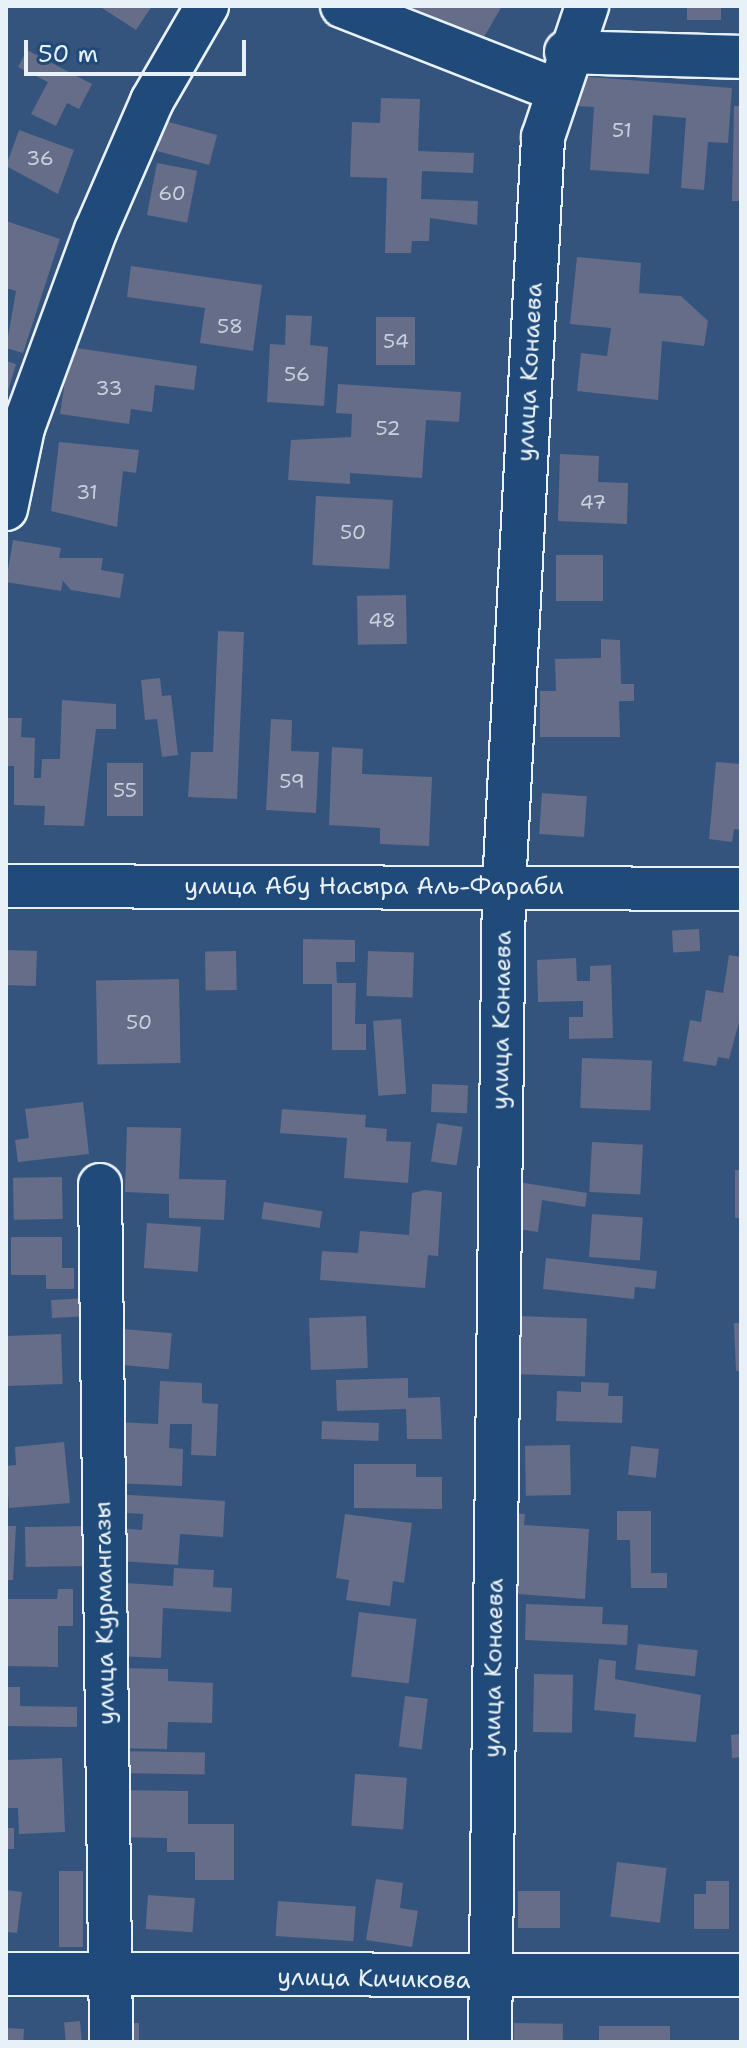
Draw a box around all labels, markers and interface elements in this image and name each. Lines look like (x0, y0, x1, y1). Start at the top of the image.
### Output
scale bar (28, 24, 250, 74)
text: 50 m (38, 38, 98, 70)
house number: 51 (612, 118, 632, 142)
house number: 36 (26, 146, 54, 170)
house number: 60 (158, 181, 186, 205)
street label: улица Конаева (511, 282, 549, 462)
house number: 58 (217, 314, 243, 338)
house number: 54 (383, 329, 409, 353)
house number: 56 (284, 362, 310, 386)
house number: 33 (96, 376, 122, 400)
house number: 52 (375, 416, 401, 440)
house number: 31 (76, 480, 98, 504)
house number: 47 (580, 490, 606, 514)
house number: 50 (340, 520, 366, 544)
house number: 48 (368, 608, 396, 632)
house number: 59 (279, 769, 305, 793)
house number: 55 (113, 778, 137, 802)
street label: улица Абу Насыра Аль-Фараби (184, 873, 564, 901)
street label: улица Конаева (486, 930, 518, 1110)
house number: 50 (126, 1010, 152, 1034)
street label: улица Курмангазы (89, 1501, 121, 1725)
street label: улица Конаева (478, 1578, 510, 1758)
street label: улица Кичикова (277, 1963, 471, 1995)

